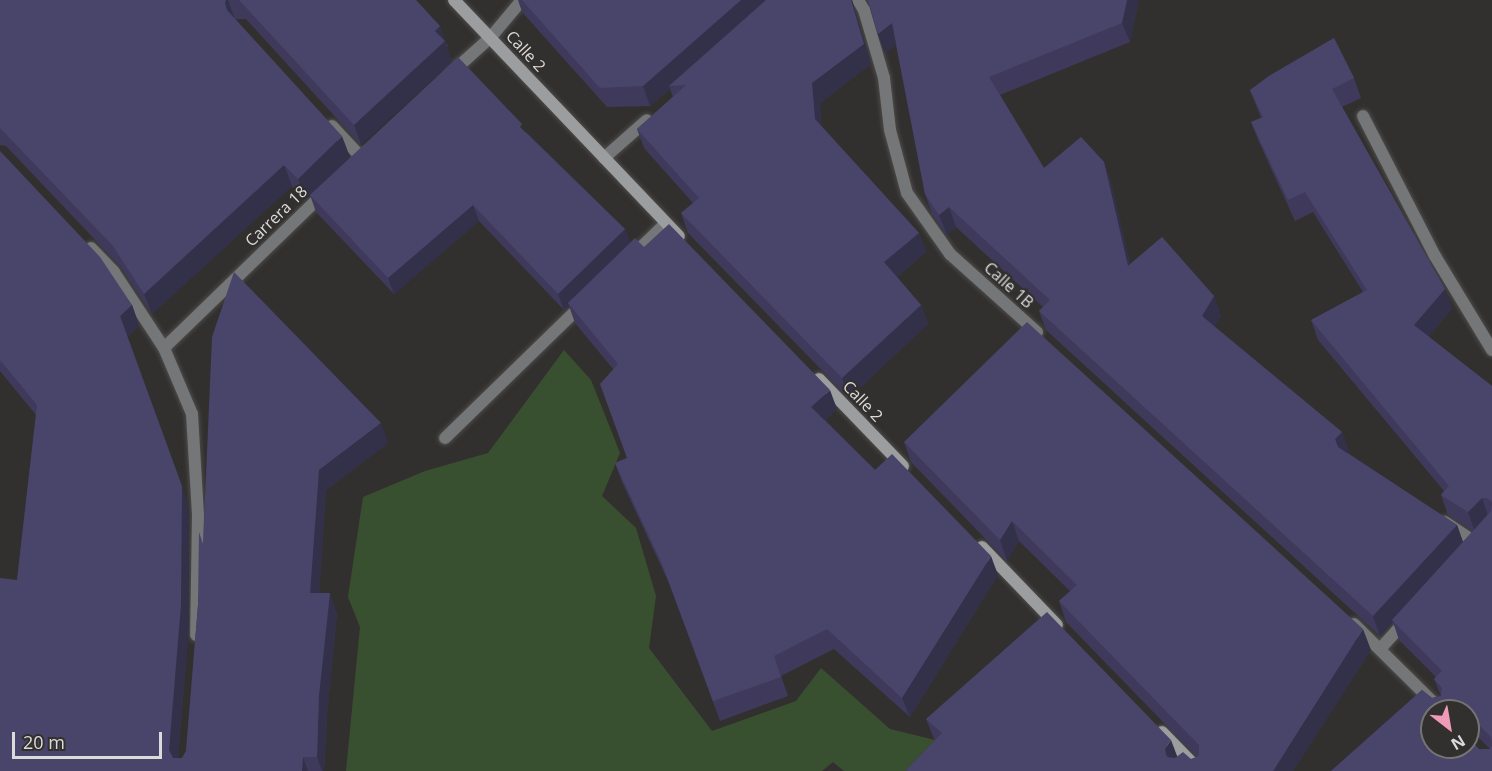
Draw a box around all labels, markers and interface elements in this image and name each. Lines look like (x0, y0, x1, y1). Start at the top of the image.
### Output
street label: Calle 2 (502, 26, 550, 76)
street label: Carrera 18 (241, 182, 311, 250)
street label: Calle 1B (980, 258, 1038, 312)
street label: Calle 2 (839, 377, 887, 425)
north arrow (1420, 699, 1480, 759)
scale bar (15, 720, 165, 758)
text: 20 m (23, 730, 65, 754)
text: N (1447, 730, 1469, 755)

